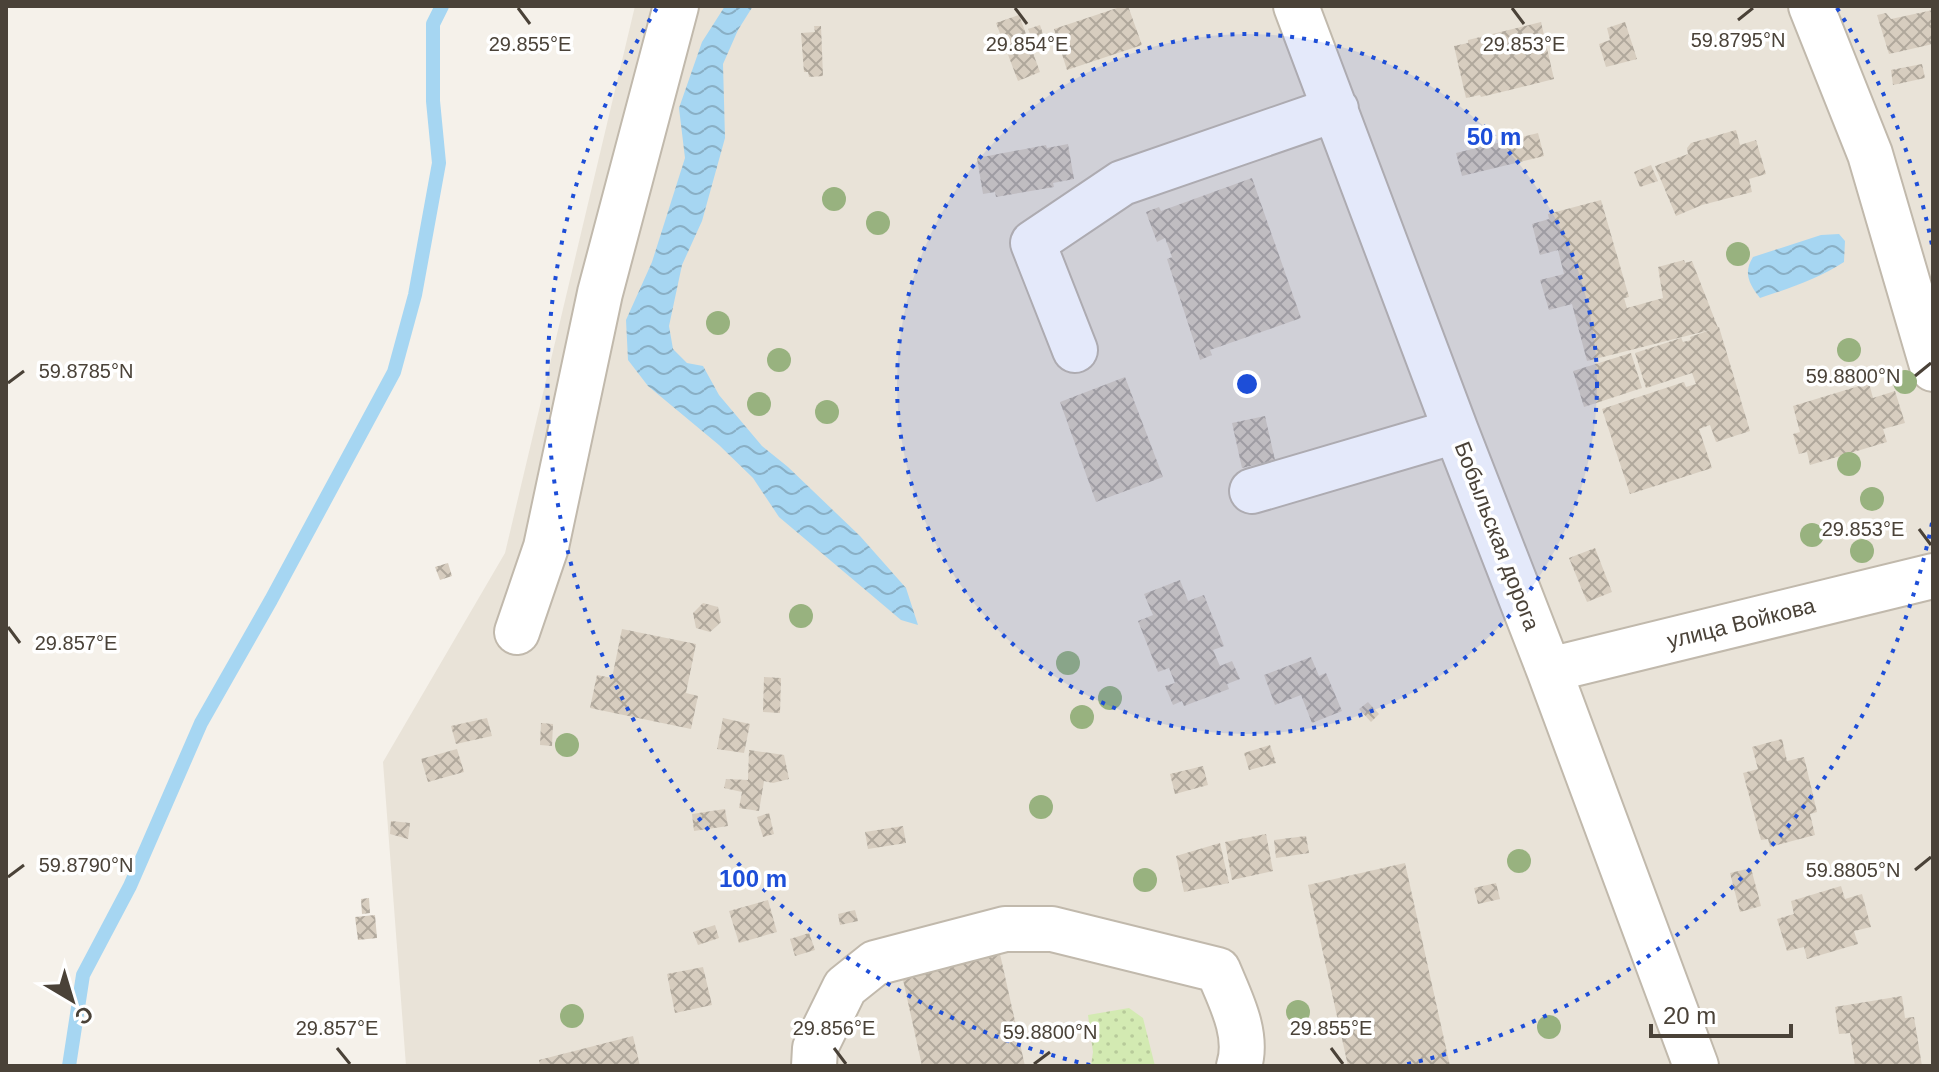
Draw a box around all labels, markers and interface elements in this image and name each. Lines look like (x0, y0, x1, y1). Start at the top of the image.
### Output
text: 59.8795°N (1691, 29, 1785, 51)
text: 29.855°E (489, 33, 571, 55)
text: 29.854°E (986, 33, 1068, 55)
text: 29.853°E (1483, 33, 1565, 55)
text: 50 m (1467, 123, 1521, 150)
text: 59.8785°N (39, 360, 133, 382)
text: 59.8800°N (1806, 365, 1900, 387)
centre of rings (1233, 370, 1261, 398)
street label: Бобыльская дорога (1449, 438, 1545, 635)
text: 29.853°E (1822, 518, 1904, 540)
street label: улица Войкова (1664, 592, 1818, 653)
text: 29.857°E (35, 632, 117, 654)
text: 59.8790°N (39, 854, 133, 876)
text: 59.8805°N (1806, 859, 1900, 881)
text: 100 m (719, 865, 787, 892)
north arrow (32, 960, 112, 1040)
scale bar (1651, 988, 1791, 1038)
text: С (70, 1001, 98, 1030)
text: 20 m (1663, 1002, 1716, 1029)
text: 29.857°E (296, 1017, 378, 1039)
text: 29.856°E (793, 1017, 875, 1039)
text: 29.855°E (1290, 1017, 1372, 1039)
text: 59.8800°N (1003, 1021, 1097, 1043)

